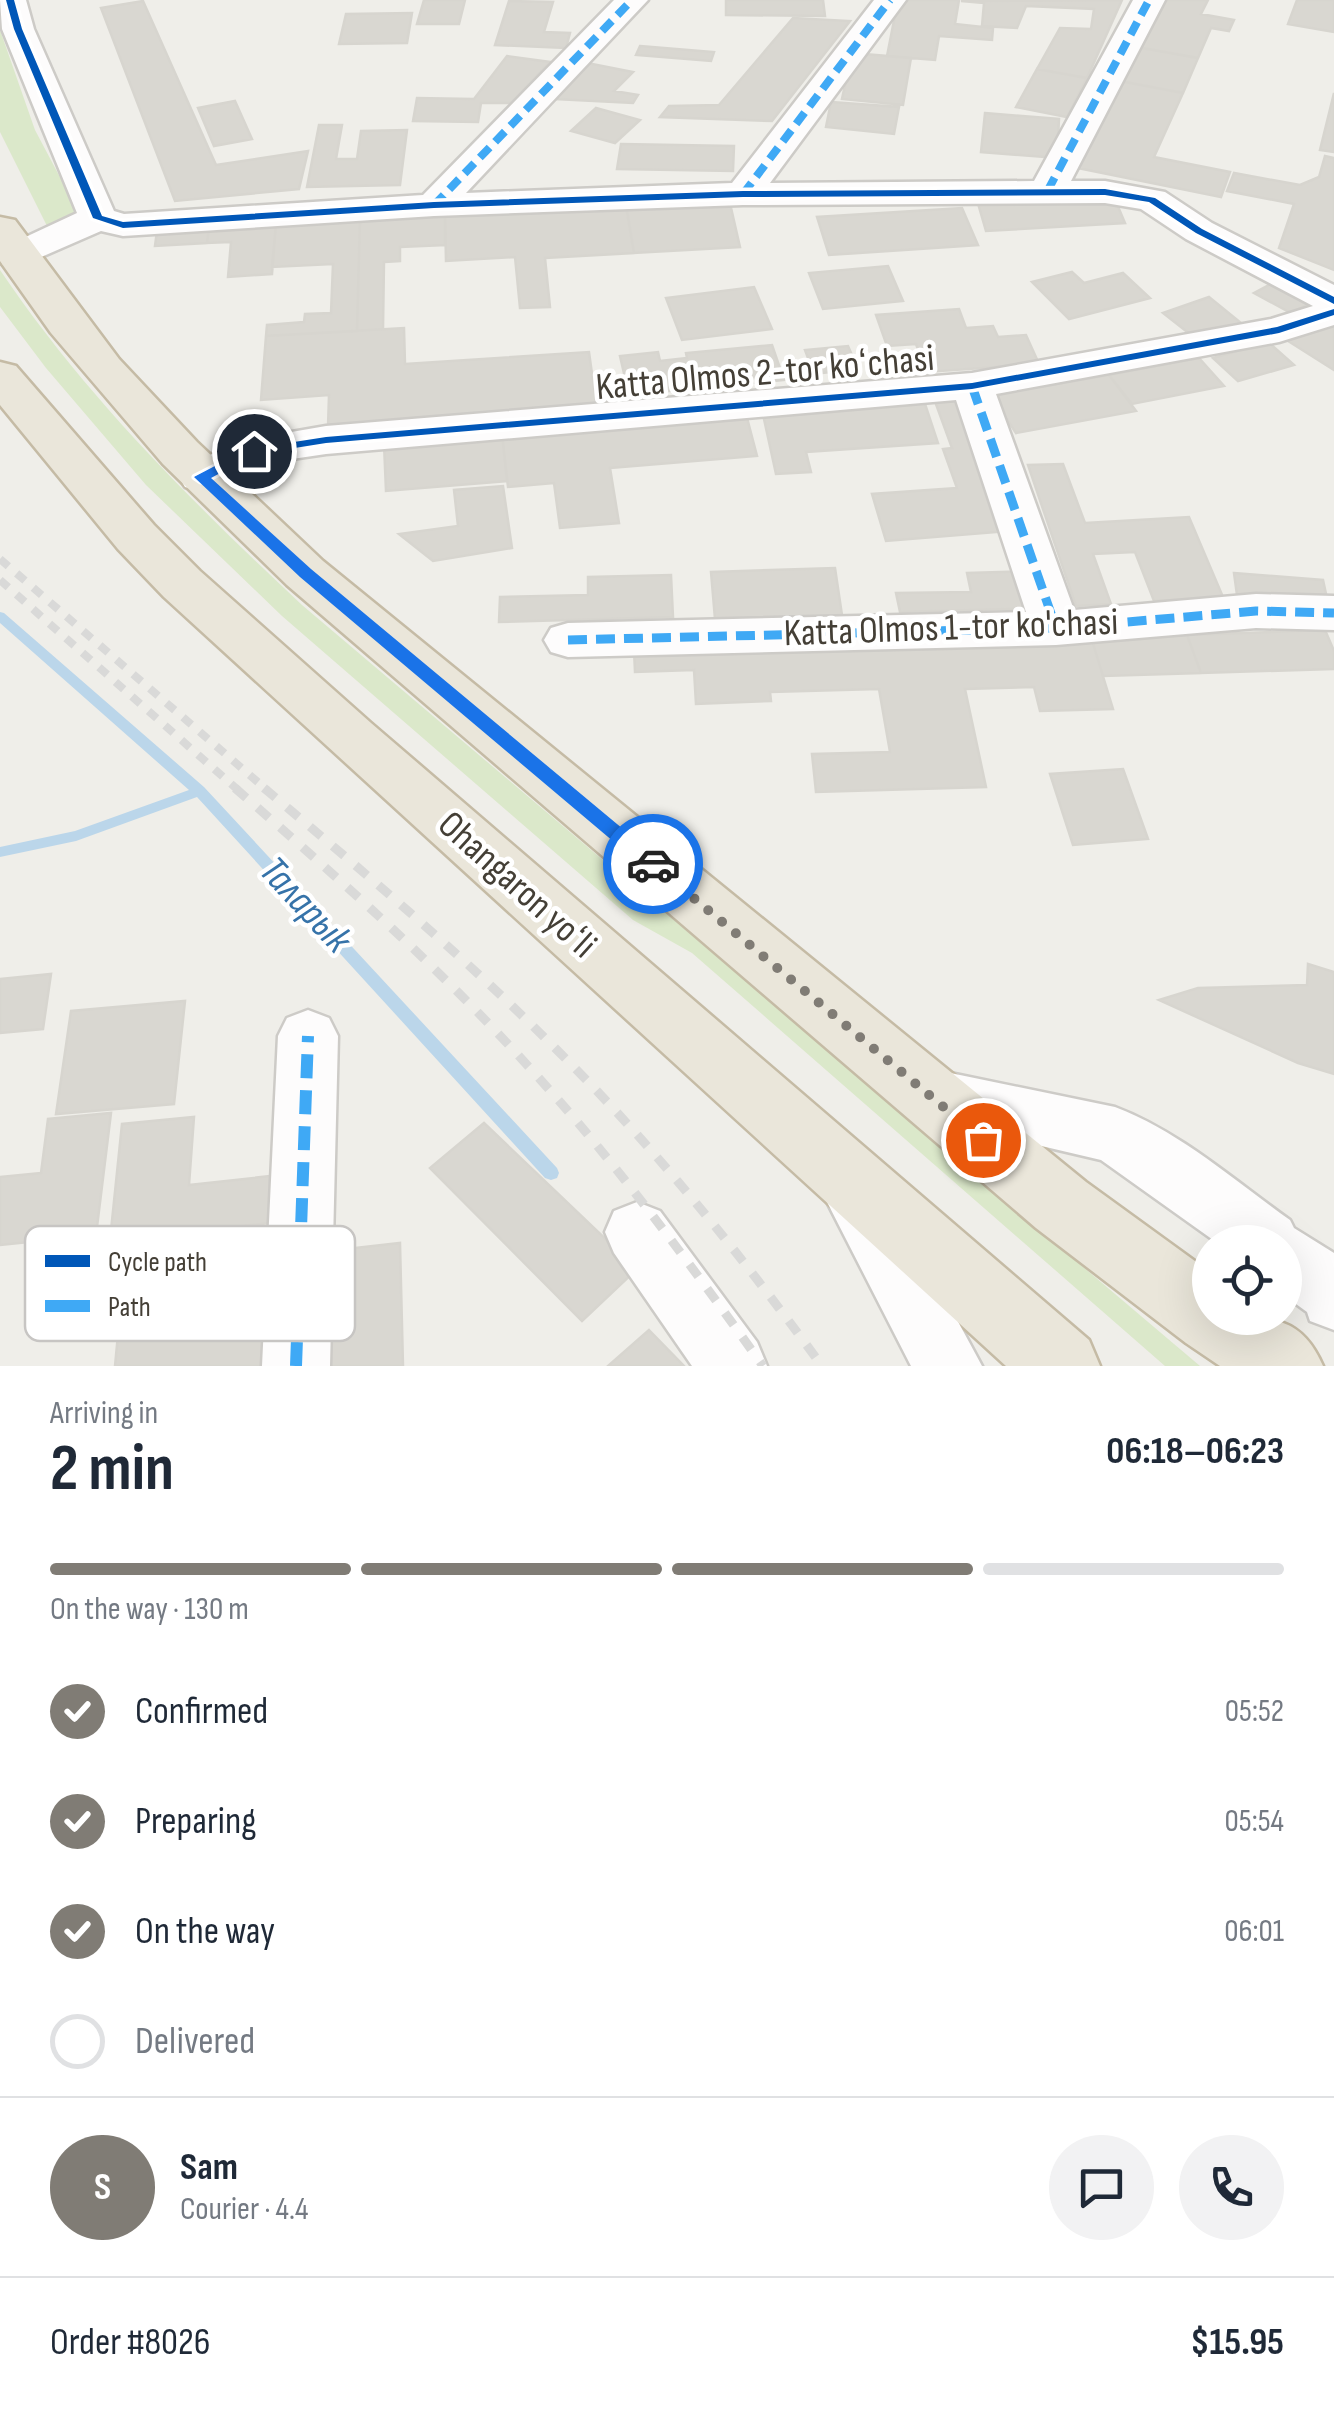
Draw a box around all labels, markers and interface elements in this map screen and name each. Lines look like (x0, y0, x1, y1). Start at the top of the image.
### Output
street label: Katta Olmos 2-tor koʻchasi (594, 336, 936, 410)
pin (212, 409, 297, 494)
icon: home (227, 424, 282, 479)
street label: Katta Olmos 1-tor ko'chasi (783, 600, 1119, 656)
street label: Ohangaron yoʻli (429, 802, 605, 968)
courier (603, 814, 703, 914)
icon: car (626, 837, 681, 892)
water label: Таларык (249, 847, 363, 964)
pin (941, 1098, 1026, 1183)
icon: bag (956, 1113, 1011, 1168)
map controls (1192, 1225, 1302, 1335)
button: locate (1192, 1225, 1302, 1335)
legend (25, 1226, 355, 1341)
text: Cycle path (108, 1246, 207, 1279)
text: Path (108, 1291, 151, 1324)
text: Arriving in (50, 1394, 158, 1433)
text: 06:18–06:23 (1106, 1429, 1284, 1474)
text: 2 min (50, 1431, 174, 1509)
text: On the way · 130 m (50, 1590, 249, 1629)
icon: check (50, 1684, 105, 1739)
text: Confirmed (135, 1689, 268, 1734)
text: 05:52 (1225, 1692, 1284, 1731)
icon: check (50, 1794, 105, 1849)
text: Preparing (135, 1799, 256, 1844)
text: 05:54 (1225, 1802, 1284, 1841)
icon: check (50, 1904, 105, 1959)
text: On the way (135, 1909, 275, 1954)
text: 06:01 (1224, 1912, 1284, 1951)
text: Delivered (135, 2019, 255, 2064)
button: chat (1049, 2135, 1154, 2240)
button: phone (1179, 2135, 1284, 2240)
text: Sam (180, 2145, 238, 2190)
text: S (94, 2165, 111, 2210)
text: Courier · 4.4 (180, 2190, 308, 2229)
text: Order #8026 (50, 2320, 210, 2365)
text: $15.95 (1190, 2320, 1284, 2365)

